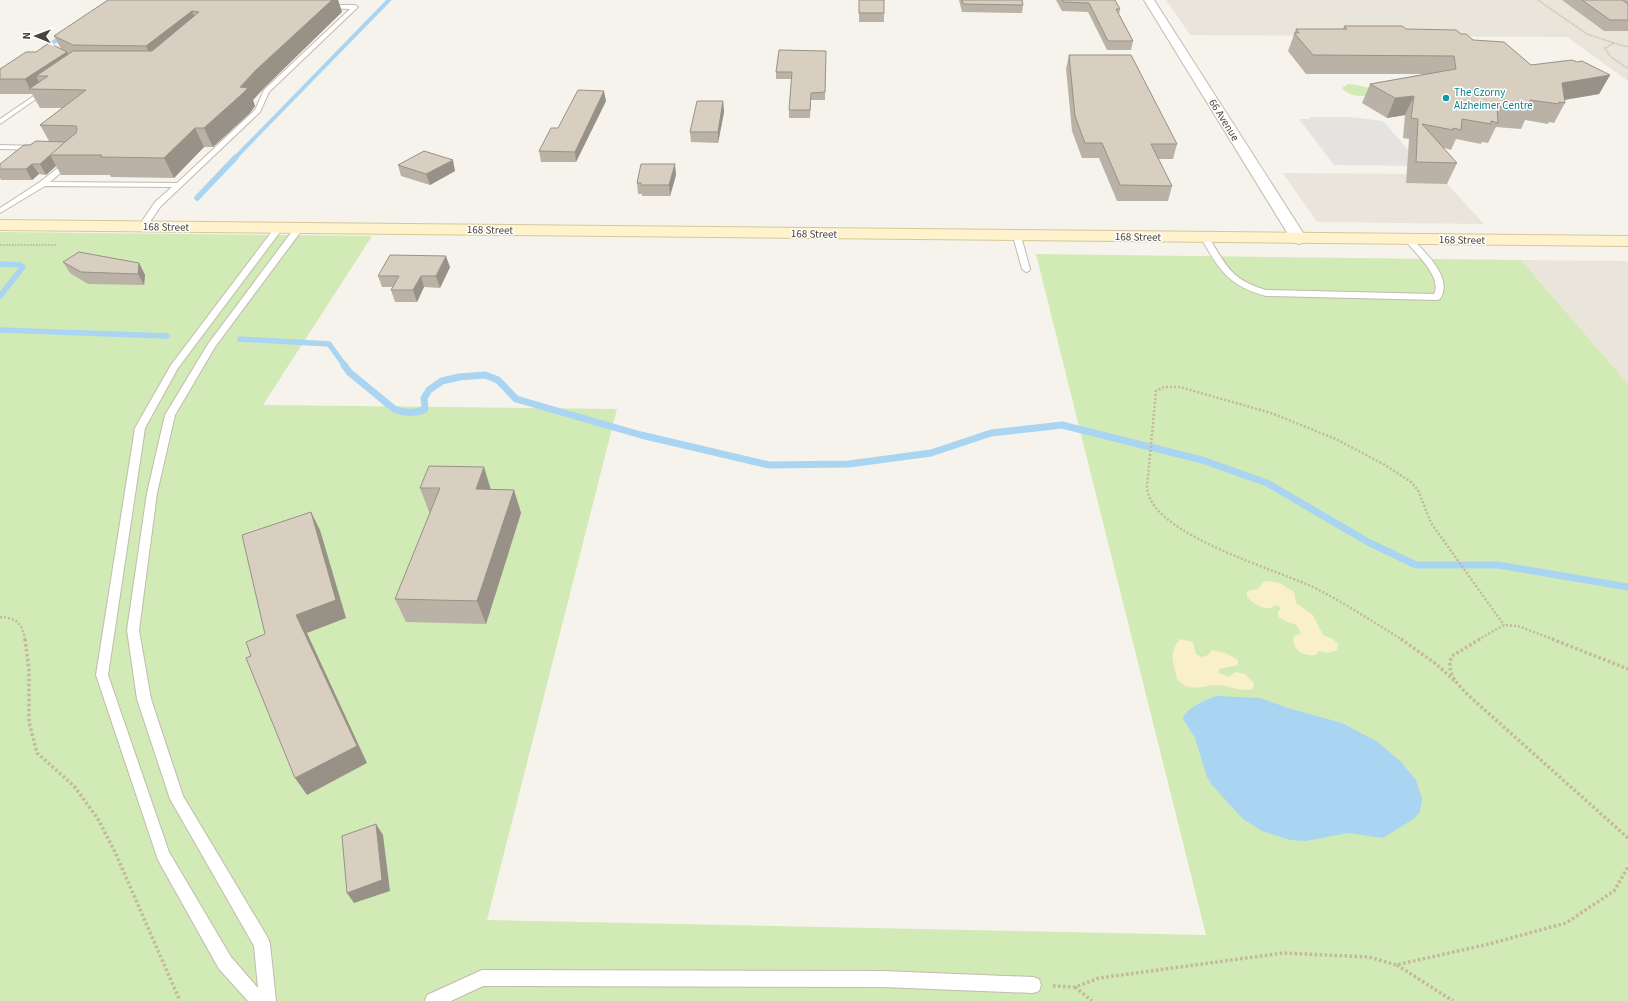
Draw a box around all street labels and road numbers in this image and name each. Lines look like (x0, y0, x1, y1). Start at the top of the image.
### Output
street label: 66 Avenue (1205, 96, 1243, 144)
street label: 168 Street (143, 219, 189, 235)
street label: 168 Street (467, 222, 513, 238)
street label: 168 Street (791, 226, 837, 242)
street label: 168 Street (1115, 229, 1161, 245)
street label: 168 Street (1439, 232, 1485, 248)

